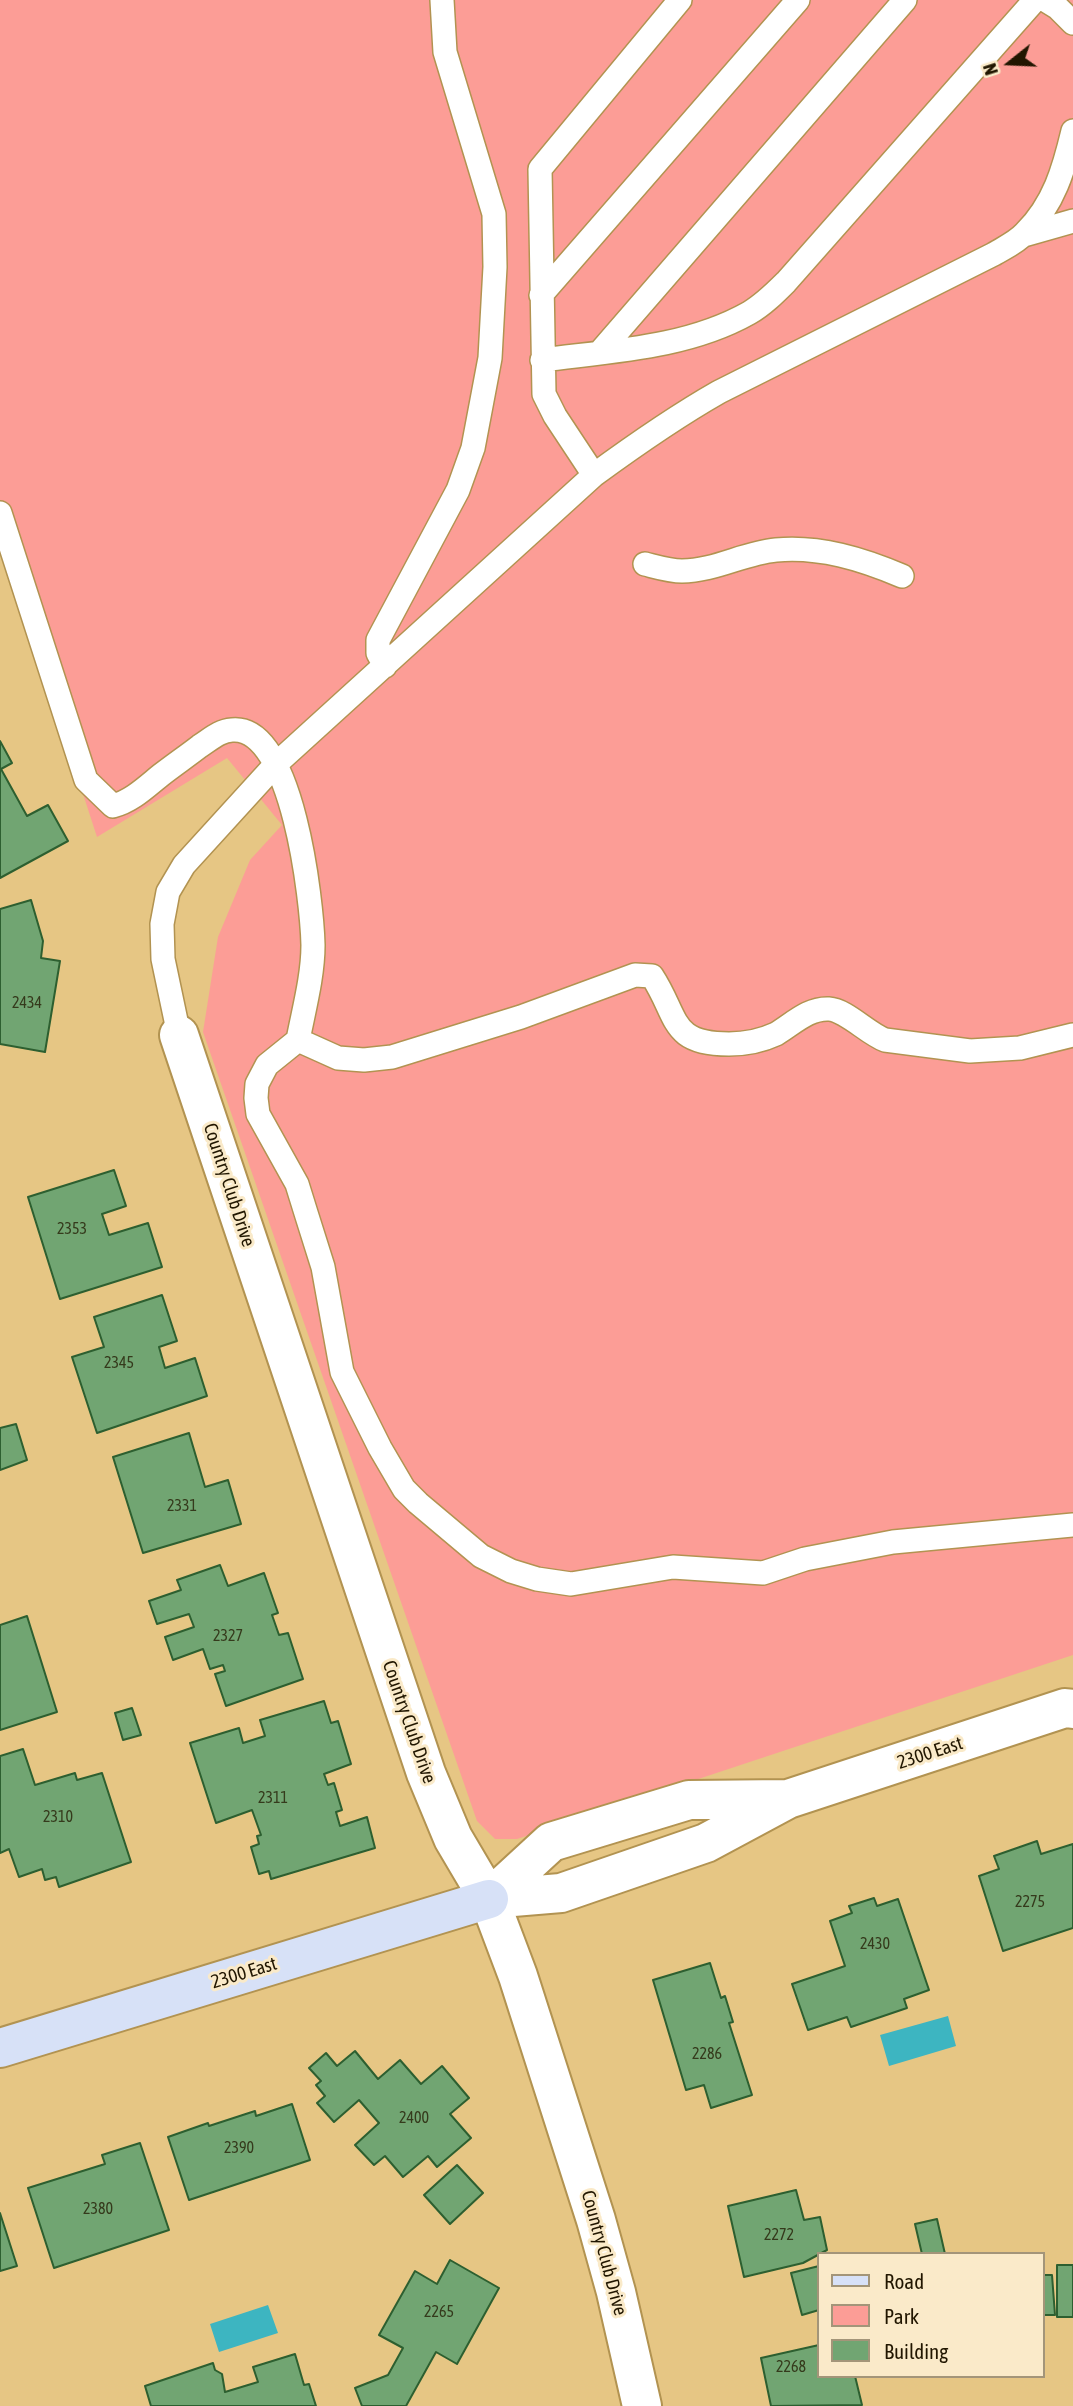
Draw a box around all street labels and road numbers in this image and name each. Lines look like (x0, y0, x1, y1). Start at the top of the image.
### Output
street label: Country Club Drive (198, 1120, 260, 1250)
street label: Country Club Drive (377, 1657, 441, 1787)
street label: 2300 East (894, 1732, 966, 1774)
street label: 2300 East (208, 1952, 280, 1994)
street label: Country Club Drive (576, 2188, 632, 2318)

